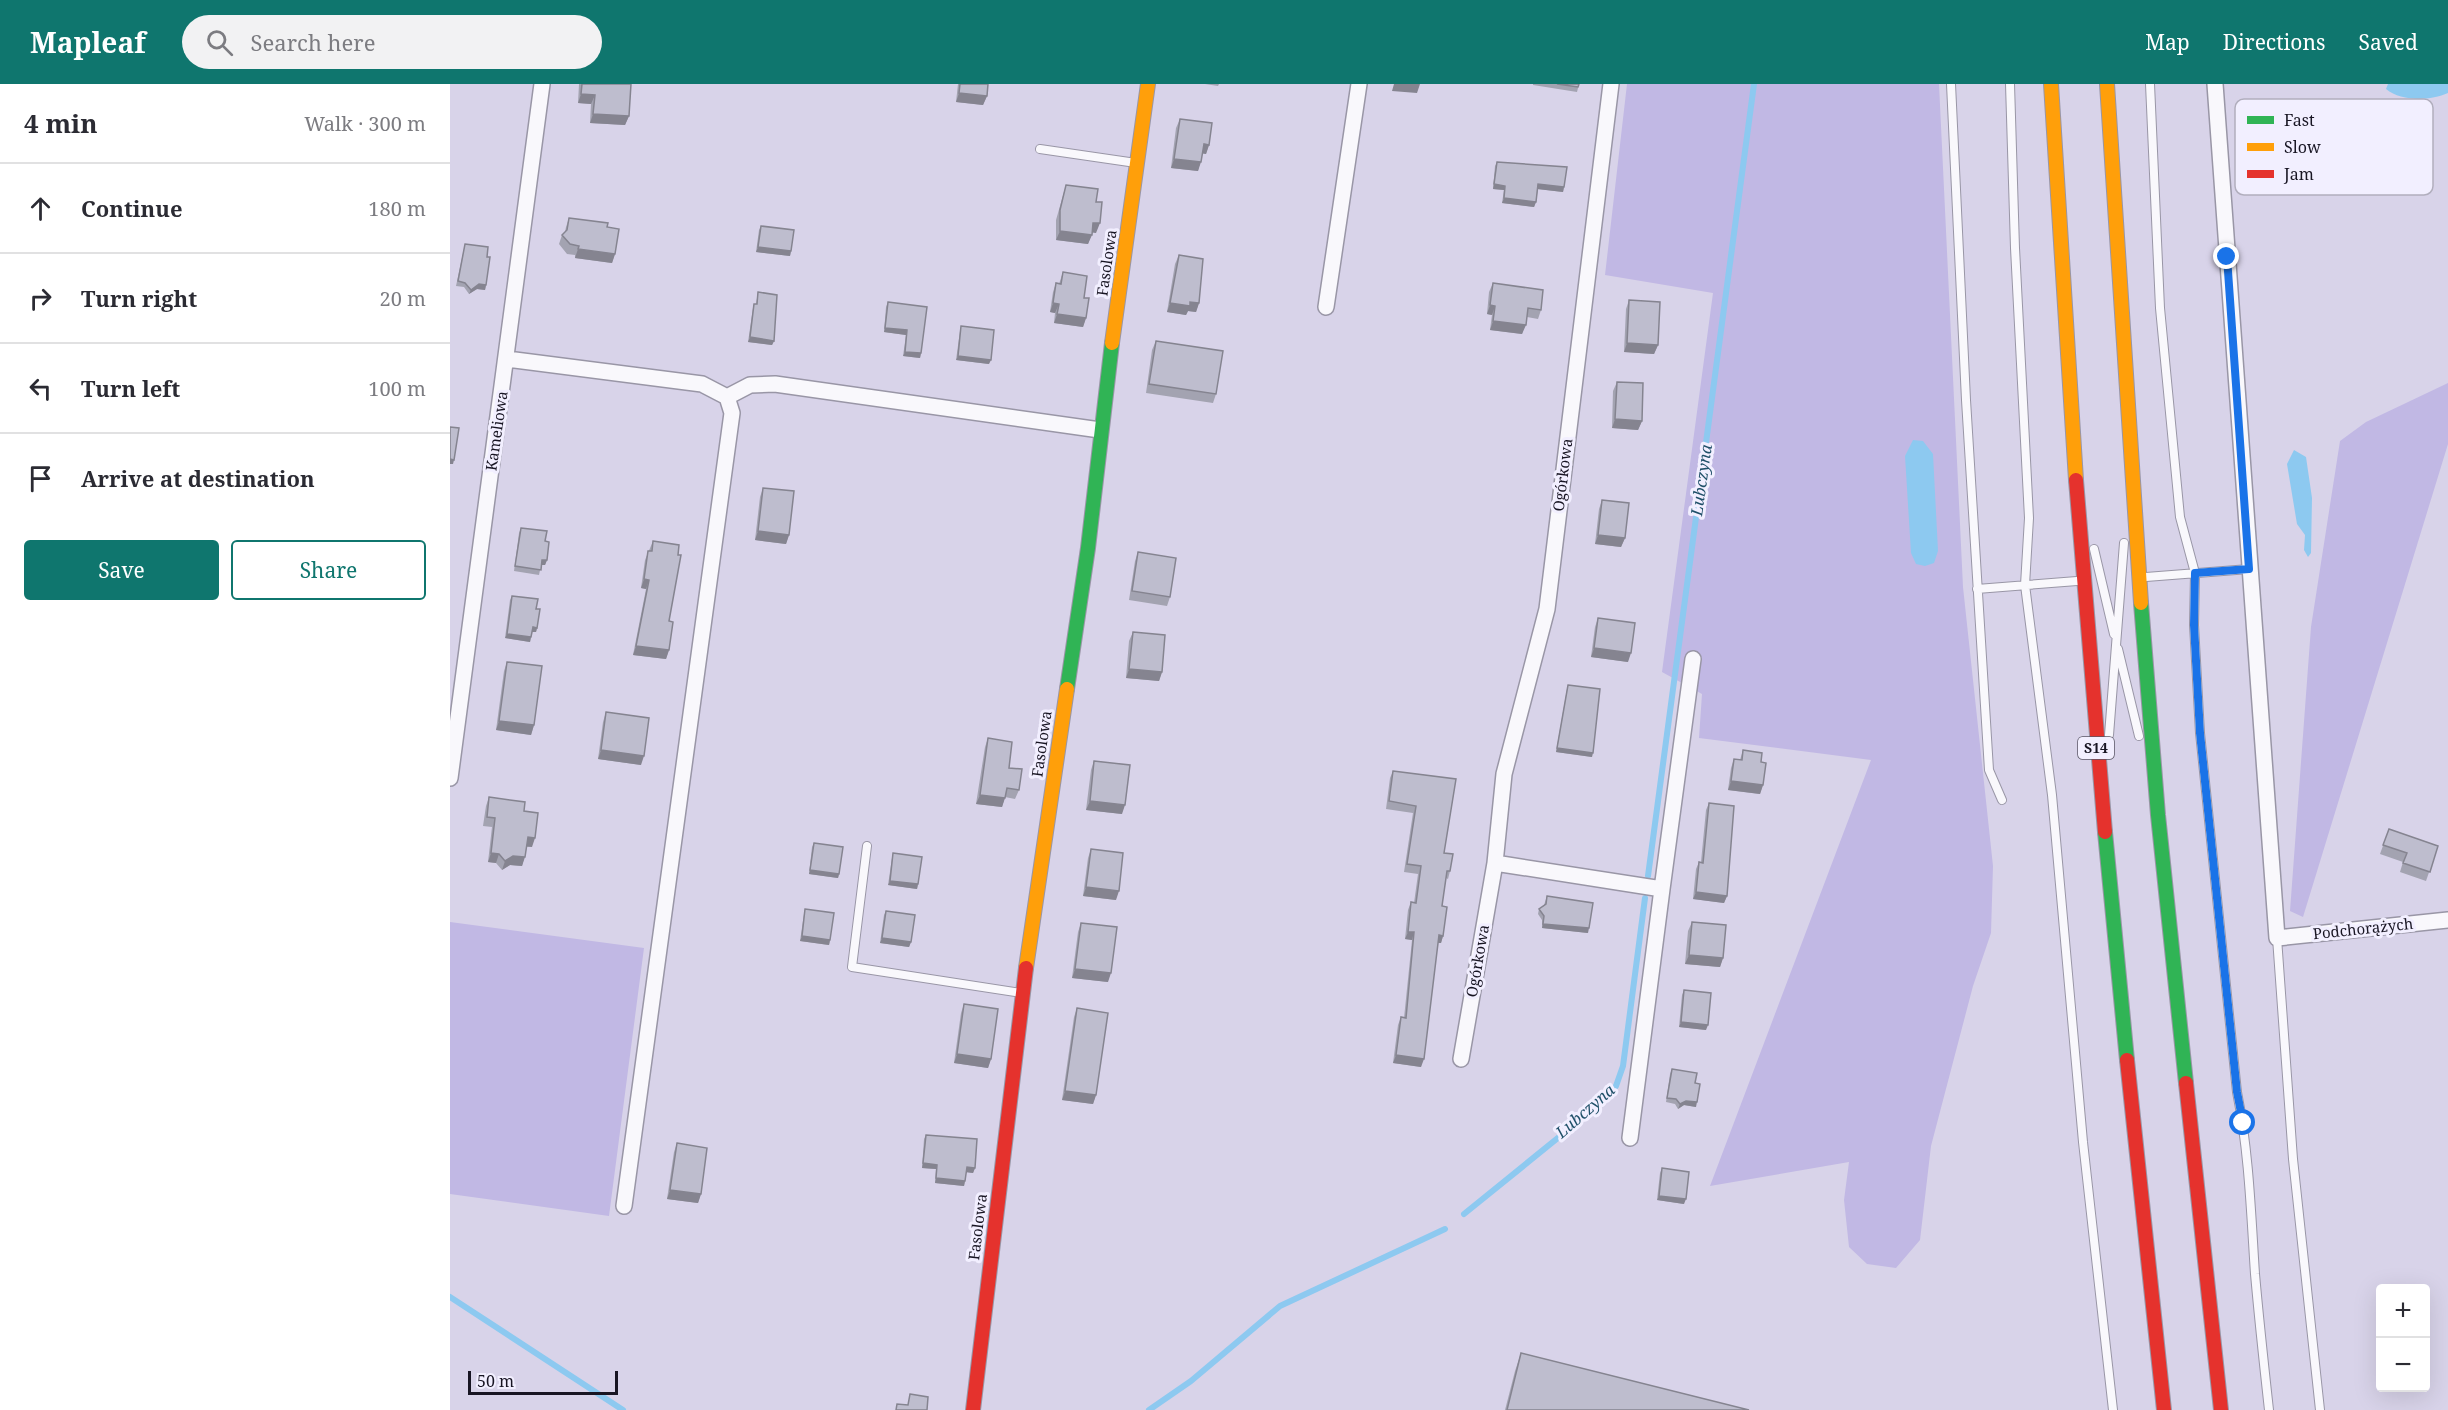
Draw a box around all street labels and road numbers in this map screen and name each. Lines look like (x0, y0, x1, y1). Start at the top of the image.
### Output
street label: Fasolowa (1091, 228, 1121, 297)
street label: Kameliowa (480, 390, 512, 472)
street label: Ogórkowa (1548, 437, 1576, 513)
street label: Fasolowa (1026, 709, 1056, 778)
road number: S14 (2078, 737, 2114, 759)
street label: Podchorążych (2312, 913, 2415, 943)
street label: Ogórkowa (1461, 923, 1493, 999)
street label: Fasolowa (963, 1193, 991, 1261)

